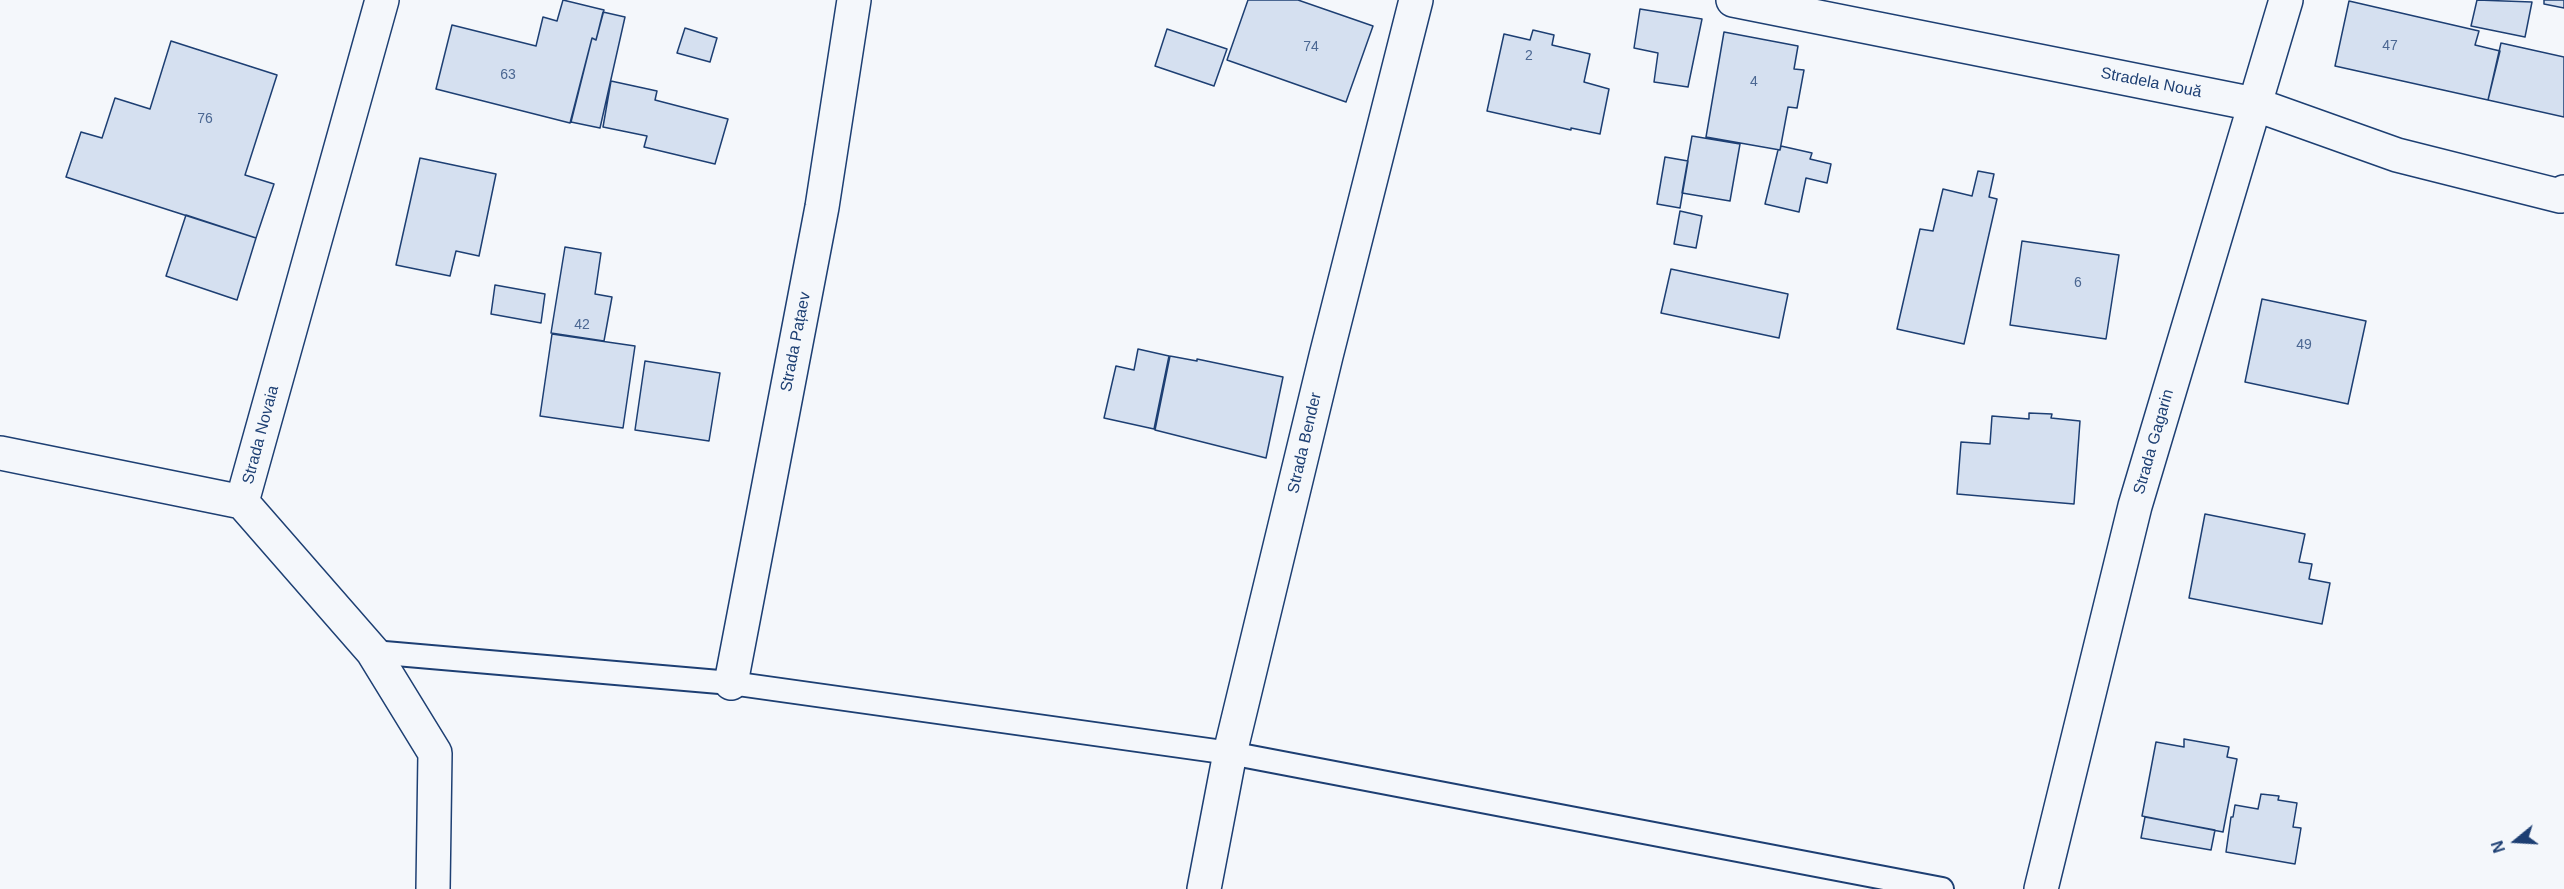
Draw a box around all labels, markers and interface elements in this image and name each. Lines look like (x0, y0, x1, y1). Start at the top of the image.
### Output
house number: 47 (2382, 38, 2398, 54)
house number: 74 (1303, 39, 1319, 55)
house number: 2 (1525, 48, 1533, 64)
street label: Stradela Nouă (2099, 64, 2203, 102)
house number: 63 (500, 67, 516, 83)
house number: 4 (1750, 74, 1758, 90)
house number: 76 (197, 111, 213, 127)
house number: 6 (2074, 275, 2082, 291)
street label: Strada Pațaev (777, 290, 815, 394)
house number: 42 (574, 317, 590, 333)
house number: 49 (2296, 337, 2312, 353)
street label: Strada Novaia (239, 384, 283, 486)
street label: Strada Gagarin (2130, 387, 2178, 497)
street label: Strada Bender (1284, 391, 1326, 495)
north arrow (2486, 811, 2546, 871)
text: N (2489, 839, 2508, 855)

